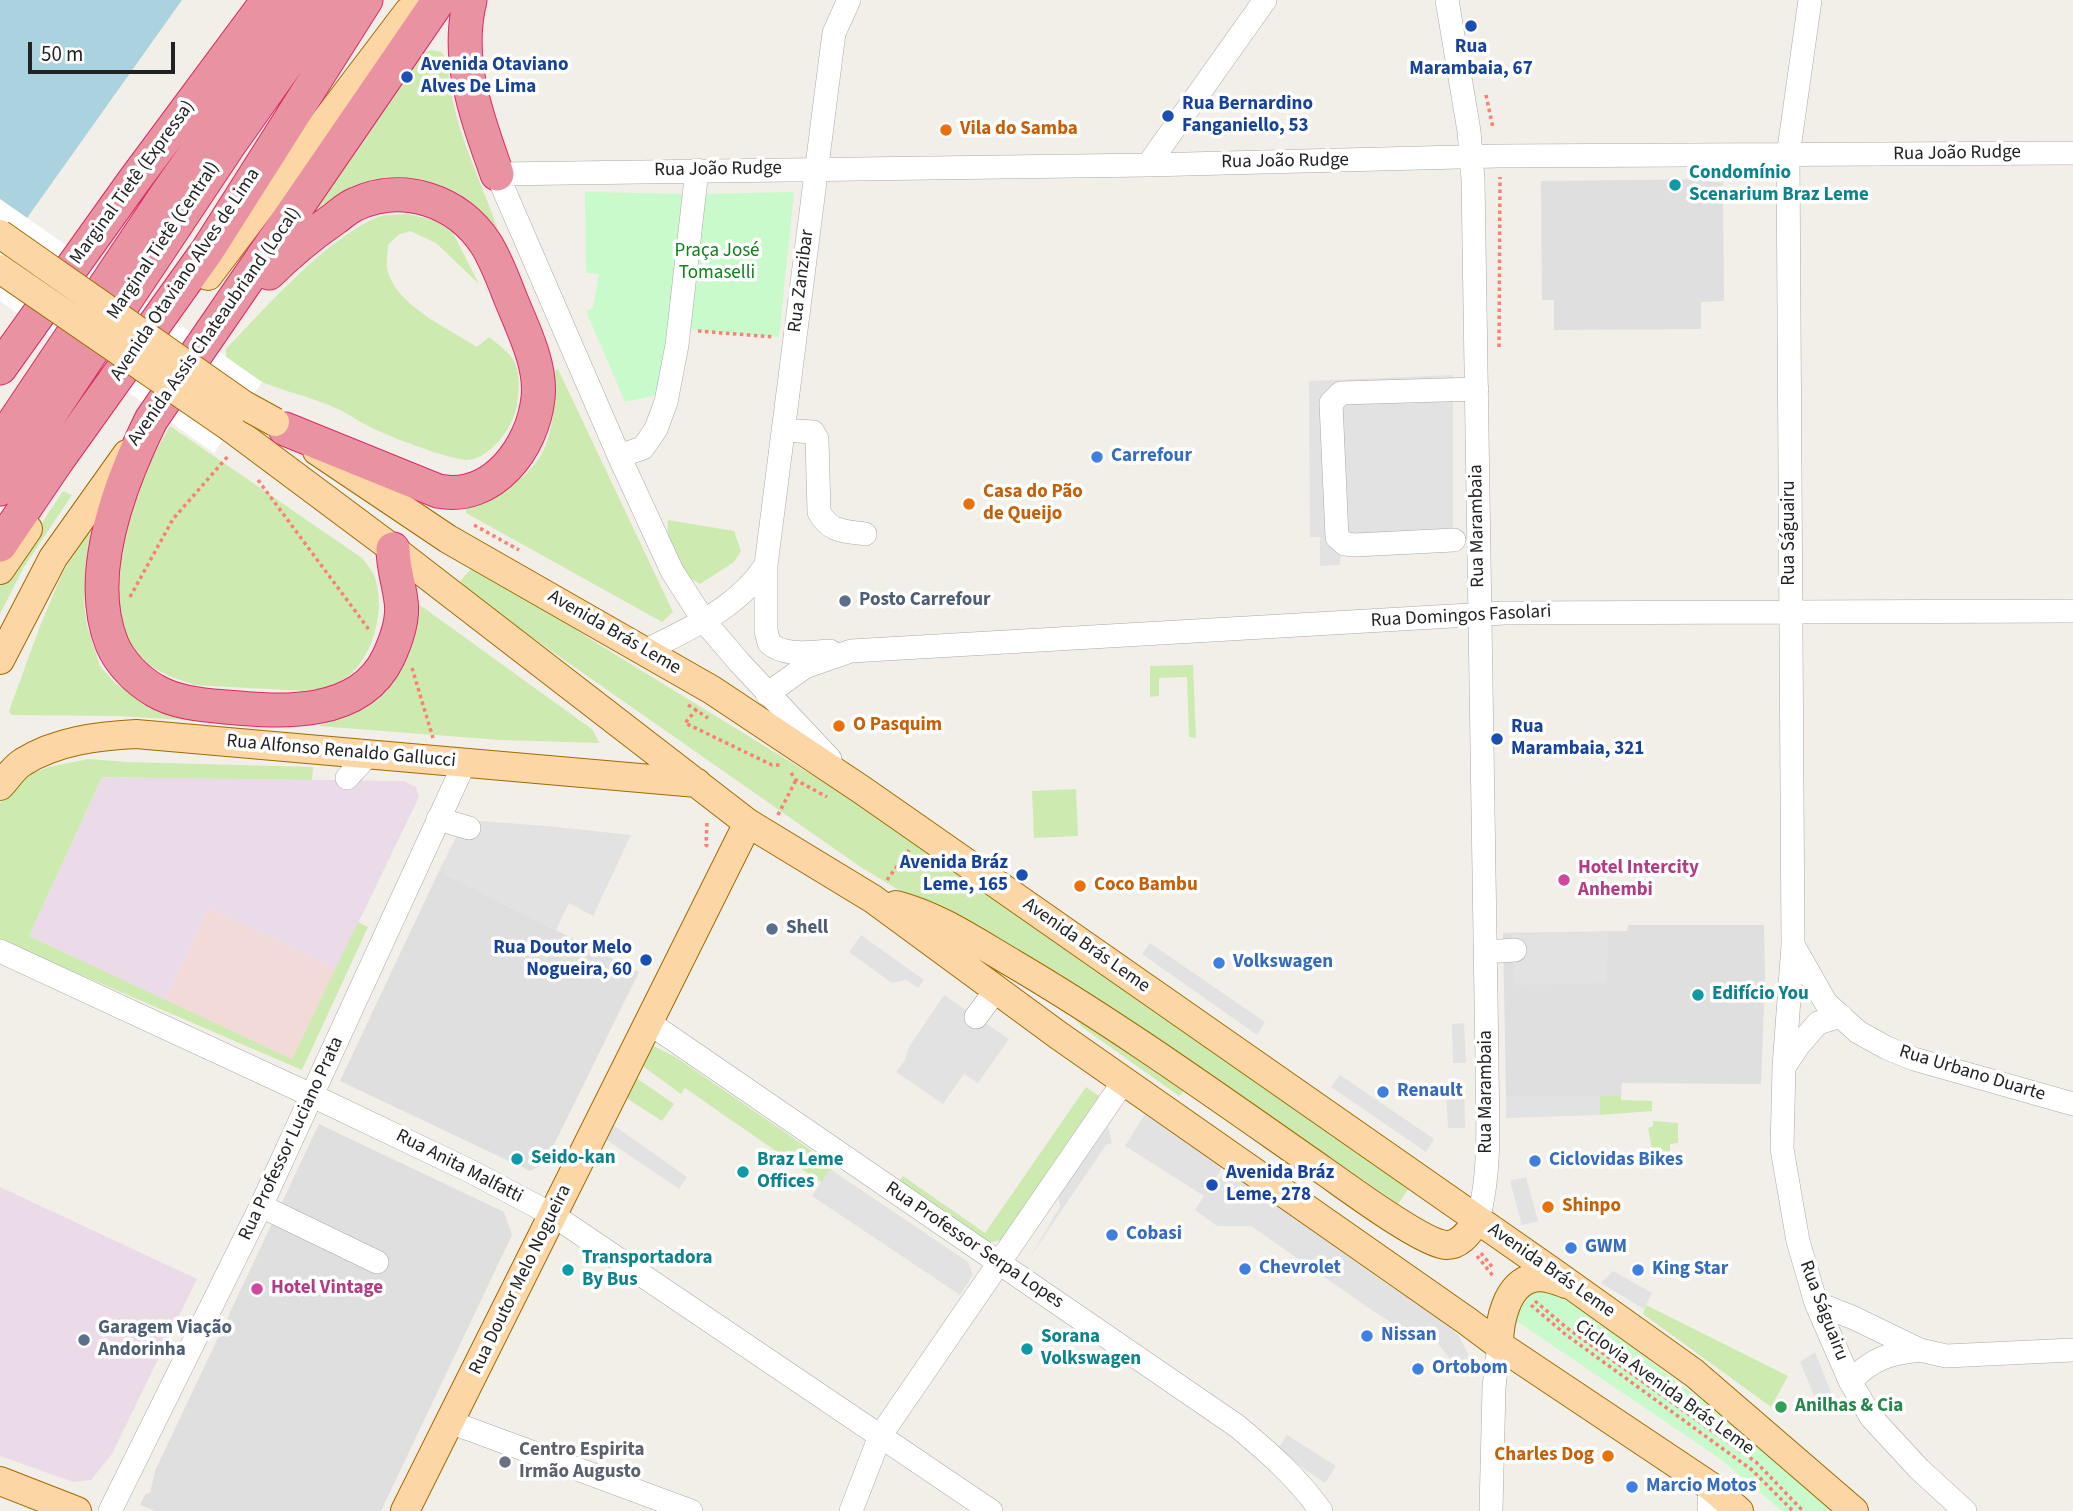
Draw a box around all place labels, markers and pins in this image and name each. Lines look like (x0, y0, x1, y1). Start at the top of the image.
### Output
marker: Rua Marambaia, 67 (1463, 18, 1479, 34)
place label: Rua Marambaia, 67 (1409, 37, 1533, 81)
place label: Avenida Otaviano Alves De Lima (421, 55, 569, 99)
marker: Avenida Otaviano Alves De Lima (399, 69, 415, 85)
place label: Rua Bernardino Fanganiello, 53 (1182, 94, 1313, 138)
marker: Rua Bernardino Fanganiello, 53 (1160, 108, 1176, 124)
place label: Vila do Samba (960, 119, 1078, 141)
marker: Vila do Samba (938, 122, 954, 138)
place label: Condomínio Scenarium Braz Leme (1689, 163, 1869, 207)
marker: Condomínio Scenarium Braz Leme (1667, 177, 1683, 193)
place label: Carrefour (1111, 446, 1192, 468)
marker: Carrefour (1089, 449, 1105, 465)
place label: Casa do Pão de Queijo (983, 482, 1083, 526)
marker: Casa do Pão de Queijo (961, 496, 977, 512)
place label: Posto Carrefour (859, 590, 991, 612)
marker: Posto Carrefour (837, 593, 853, 609)
place label: O Pasquim (853, 715, 942, 737)
place label: Rua Marambaia, 321 (1511, 717, 1644, 761)
marker: O Pasquim (831, 718, 847, 734)
marker: Rua Marambaia, 321 (1489, 731, 1505, 747)
place label: Avenida Bráz Leme, 165 (900, 853, 1008, 897)
place label: Hotel Intercity Anhembi (1578, 858, 1699, 902)
marker: Avenida Bráz Leme, 165 (1014, 867, 1030, 883)
marker: Hotel Intercity Anhembi (1556, 872, 1572, 888)
place label: Coco Bambu (1094, 875, 1198, 897)
marker: Coco Bambu (1072, 878, 1088, 894)
place label: Shell (786, 918, 828, 940)
marker: Shell (764, 921, 780, 937)
place label: Rua Doutor Melo Nogueira, 60 (493, 938, 632, 982)
marker: Rua Doutor Melo Nogueira, 60 (638, 952, 654, 968)
place label: Volkswagen (1233, 952, 1333, 974)
marker: Volkswagen (1211, 955, 1227, 971)
place label: Edifício You (1712, 984, 1809, 1006)
marker: Edifício You (1690, 987, 1706, 1003)
place label: Renault (1397, 1081, 1463, 1103)
marker: Renault (1375, 1084, 1391, 1100)
place label: Seido-kan (531, 1148, 616, 1170)
place label: Braz Leme Offices (757, 1150, 844, 1194)
place label: Ciclovidas Bikes (1549, 1150, 1683, 1172)
marker: Seido-kan (509, 1151, 525, 1167)
marker: Ciclovidas Bikes (1527, 1153, 1543, 1169)
place label: Avenida Bráz Leme, 278 (1226, 1163, 1334, 1207)
marker: Braz Leme Offices (735, 1164, 751, 1180)
marker: Avenida Bráz Leme, 278 (1204, 1177, 1220, 1193)
place label: Shinpo (1562, 1196, 1621, 1218)
marker: Shinpo (1540, 1199, 1556, 1215)
place label: Cobasi (1126, 1224, 1182, 1246)
marker: Cobasi (1104, 1227, 1120, 1243)
place label: GWM (1585, 1237, 1627, 1259)
marker: GWM (1563, 1240, 1579, 1256)
place label: Transportadora By Bus (582, 1248, 712, 1292)
place label: Chevrolet (1259, 1258, 1341, 1280)
place label: King Star (1652, 1259, 1728, 1281)
marker: Chevrolet (1237, 1261, 1253, 1277)
marker: Transportadora By Bus (560, 1262, 576, 1278)
marker: King Star (1630, 1262, 1646, 1278)
place label: Hotel Vintage (271, 1278, 383, 1300)
marker: Hotel Vintage (249, 1281, 265, 1297)
place label: Garagem Viação Andorinha (98, 1318, 232, 1362)
place label: Nissan (1381, 1325, 1437, 1347)
place label: Sorana Volkswagen (1041, 1327, 1141, 1371)
marker: Nissan (1359, 1328, 1375, 1344)
marker: Garagem Viação Andorinha (76, 1332, 92, 1348)
marker: Sorana Volkswagen (1019, 1341, 1035, 1357)
place label: Ortobom (1432, 1358, 1508, 1380)
marker: Ortobom (1410, 1361, 1426, 1377)
place label: Anilhas & Cia (1795, 1396, 1903, 1418)
marker: Anilhas & Cia (1773, 1399, 1789, 1415)
place label: Centro Espirita Irmão Augusto (519, 1440, 644, 1484)
place label: Charles Dog (1494, 1445, 1594, 1467)
marker: Charles Dog (1600, 1448, 1616, 1464)
marker: Centro Espirita Irmão Augusto (497, 1454, 513, 1470)
place label: Marcio Motos (1646, 1476, 1757, 1498)
marker: Marcio Motos (1624, 1479, 1640, 1495)

